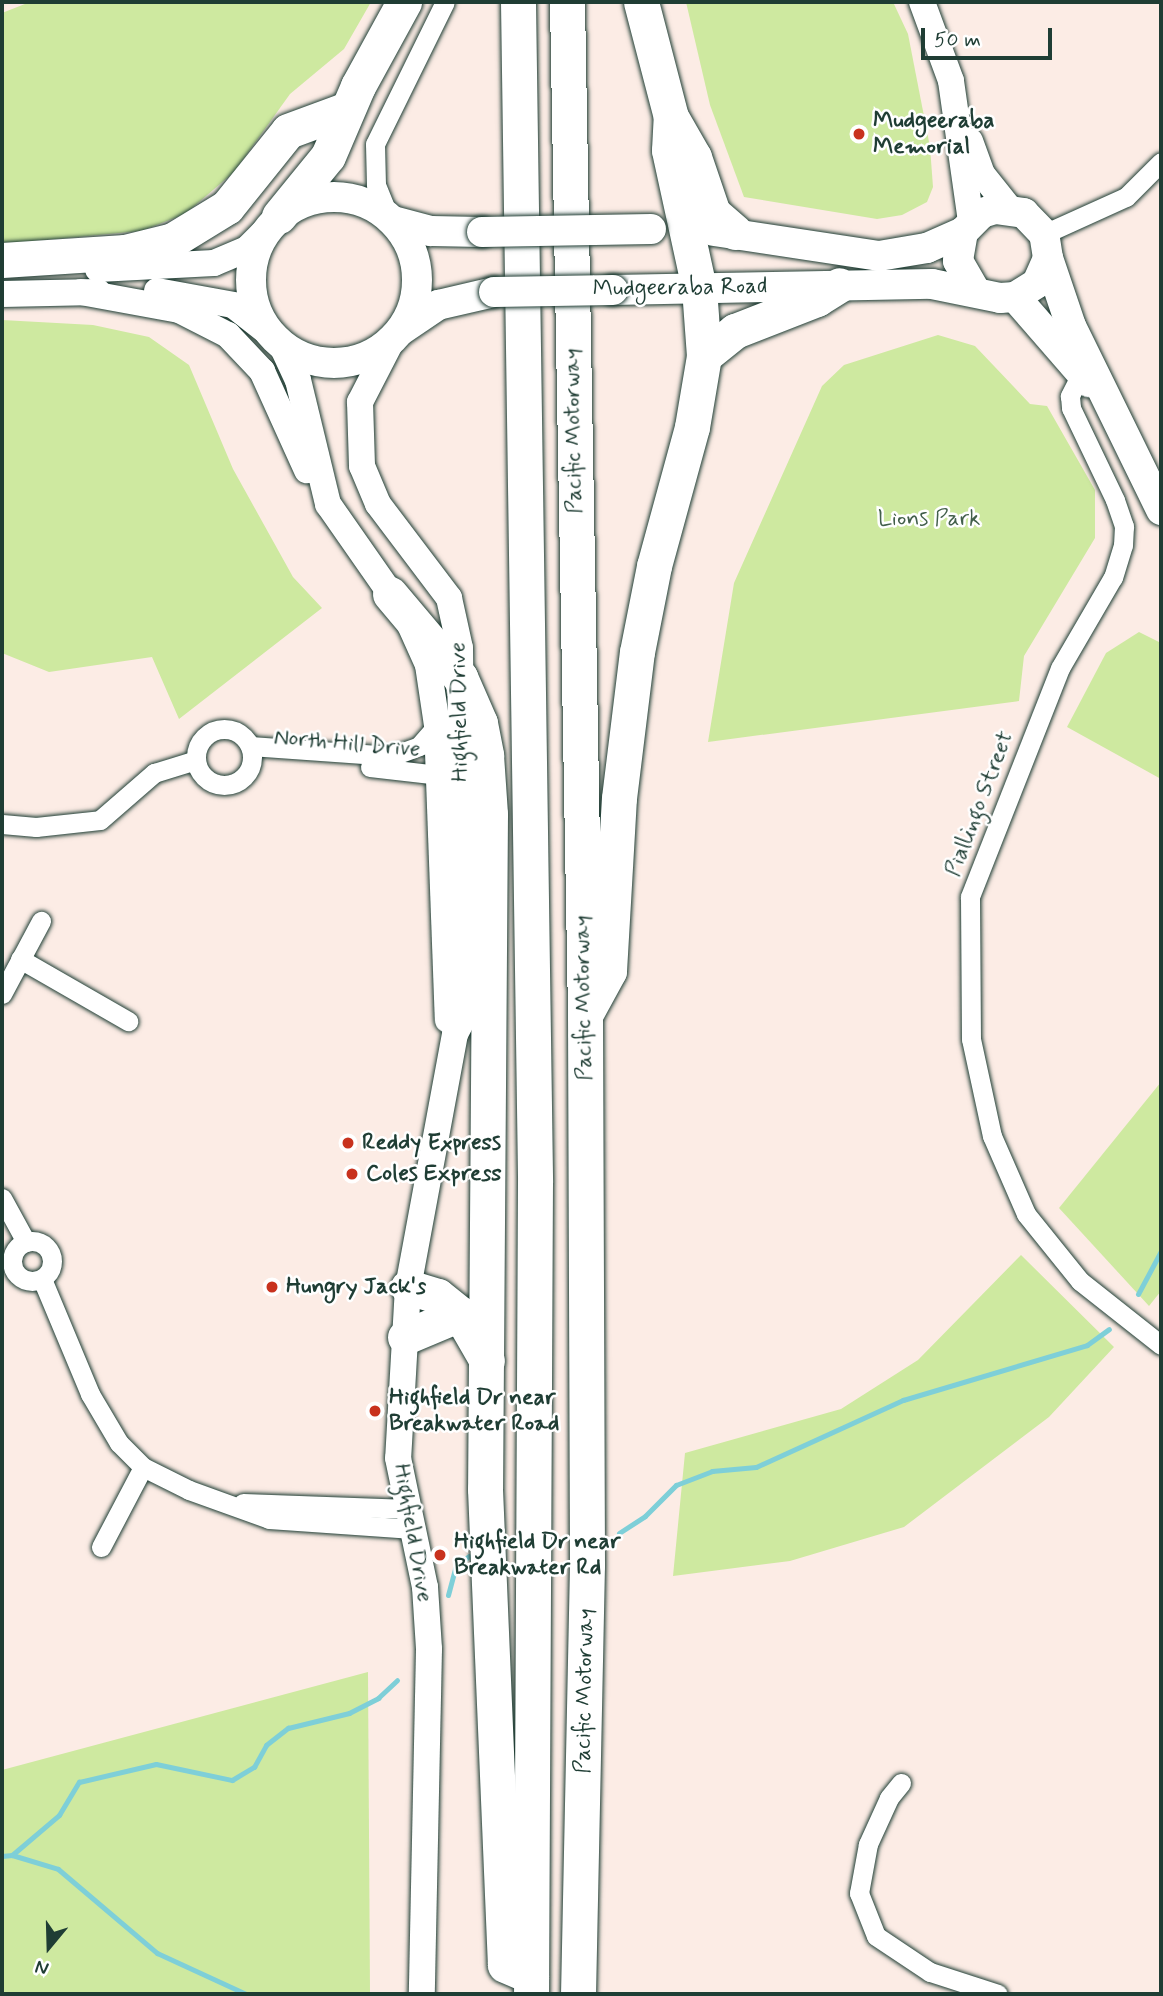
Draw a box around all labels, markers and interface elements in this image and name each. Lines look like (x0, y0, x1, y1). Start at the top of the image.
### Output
scale bar (925, 14, 1056, 58)
text: 50 m (934, 26, 981, 54)
place label: Mudgeeraba Memorial (873, 107, 995, 161)
marker: Mudgeeraba Memorial (851, 126, 867, 142)
street label: Mudgeeraba Road (593, 273, 767, 303)
street label: Pacific Motorway (559, 348, 589, 514)
park label: Lions Park (878, 505, 980, 533)
street label: Highfield Drive (445, 643, 475, 781)
street label: North Hill Drive (273, 724, 421, 764)
street label: Piallingo Street (940, 728, 1020, 880)
street label: Pacific Motorway (569, 915, 599, 1081)
place label: Reddy Express (362, 1129, 506, 1157)
marker: Reddy Express (340, 1135, 356, 1151)
place label: Coles Express (366, 1160, 502, 1188)
marker: Coles Express (344, 1166, 360, 1182)
place label: Hungry Jack's (286, 1273, 426, 1301)
marker: Hungry Jack's (264, 1279, 280, 1295)
place label: Highfield Dr near Breakwater Road (389, 1384, 557, 1438)
marker: Highfield Dr near Breakwater Road (367, 1403, 383, 1419)
street label: Highfield Drive (386, 1463, 438, 1603)
place label: Highfield Dr near Breakwater Rd (454, 1528, 617, 1582)
marker: Highfield Dr near Breakwater Rd (432, 1547, 448, 1563)
street label: Pacific Motorway (570, 1608, 600, 1774)
north arrow (14, 1912, 84, 1982)
text: N (32, 1953, 52, 1981)

